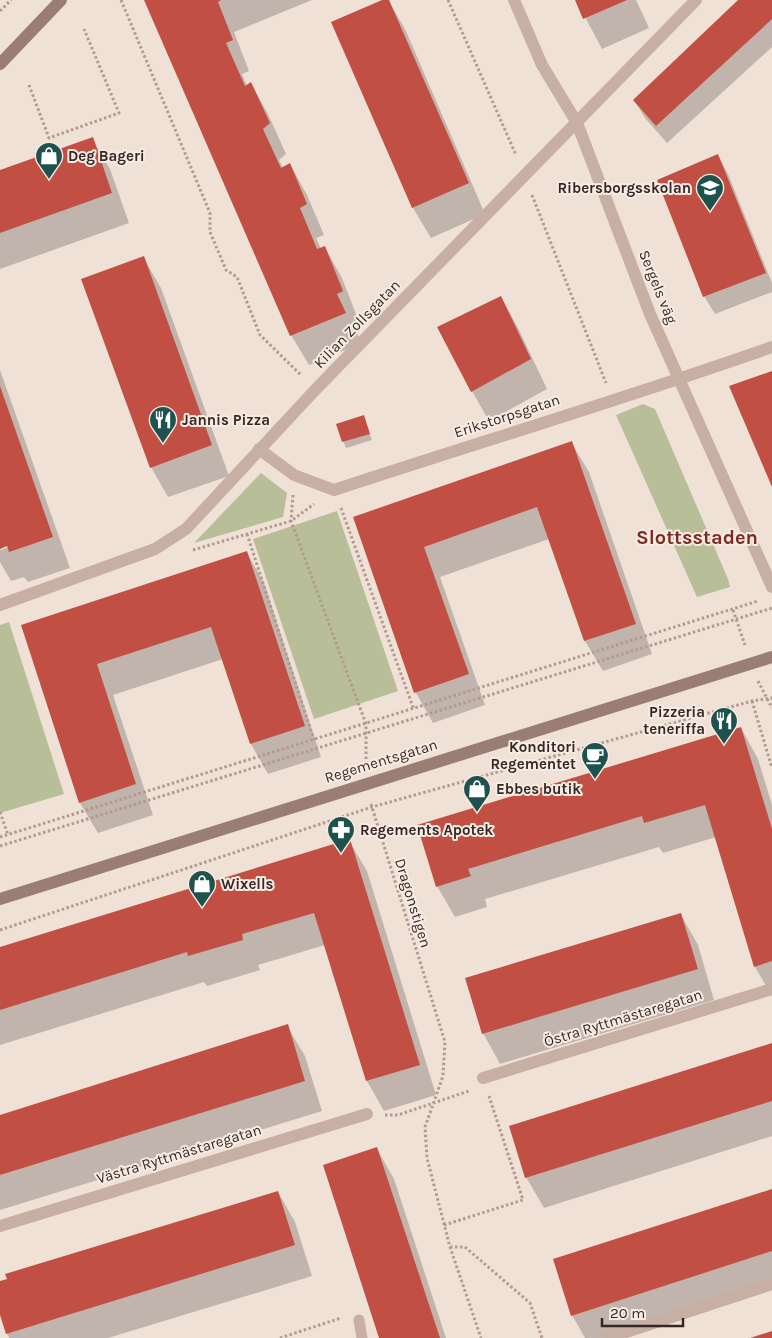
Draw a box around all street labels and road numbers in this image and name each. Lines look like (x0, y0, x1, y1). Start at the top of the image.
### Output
street label: Sergels väg (635, 247, 681, 327)
street label: Kilian Zollsgatan (310, 276, 404, 372)
street label: Erikstorpsgatan (452, 390, 562, 442)
street label: Regementsgatan (322, 735, 440, 787)
street label: Dragonstigen (391, 856, 435, 950)
street label: Östra Ryttmästaregatan (542, 985, 704, 1051)
street label: Västra Ryttmästaregatan (94, 1120, 264, 1188)

